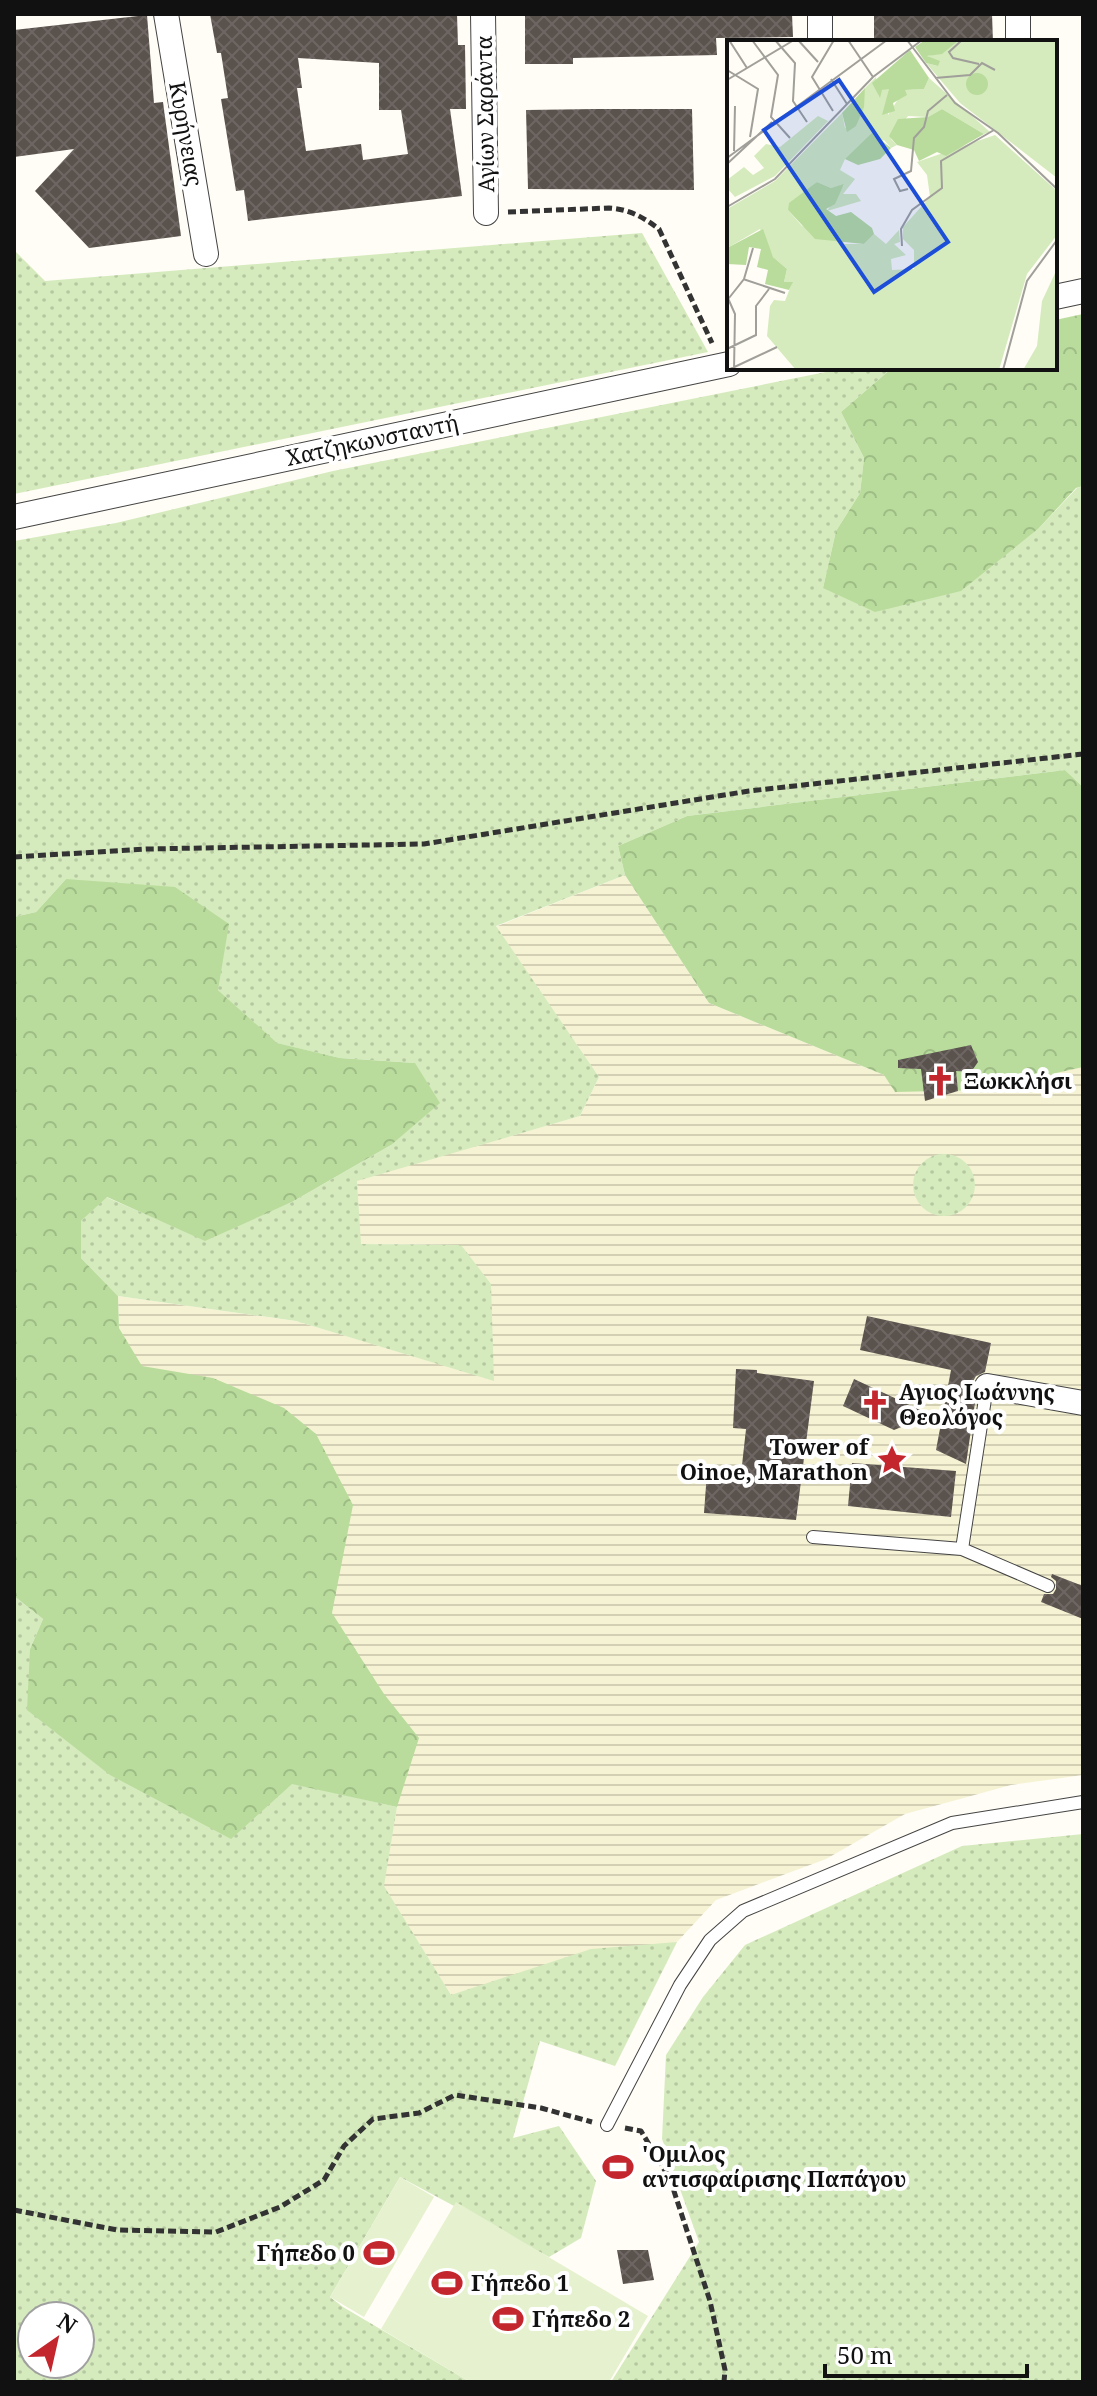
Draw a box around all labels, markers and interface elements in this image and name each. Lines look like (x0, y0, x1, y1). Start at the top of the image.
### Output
street label: Αγίων Σαράντα (468, 35, 500, 193)
inset map (727, 40, 1057, 370)
street label: Κυρήνειας (163, 79, 211, 189)
street label: Χατζηκωνσταντή (283, 406, 461, 472)
church icon: Ξωκκλήσι (923, 1064, 957, 1098)
place label: Ξωκκλήσι (964, 1065, 1072, 1095)
place label: Αγιος Ιωάννης Θεολόγος (899, 1376, 1055, 1431)
church icon: Αγιος Ιωάννης Θεολόγος (858, 1388, 892, 1422)
place label: Tower of Oinoe, Marathon (680, 1431, 870, 1486)
place icon: Tower of Oinoe, Marathon (875, 1443, 909, 1477)
place label: 'Ομιλος αντισφαίρισης Παπάγου (642, 2138, 906, 2193)
sports icon: 'Ομιλος αντισφαίρισης Παπάγου (601, 2150, 635, 2184)
sports icon: Γήπεδο 0 (362, 2236, 396, 2270)
place label: Γήπεδο 0 (257, 2237, 355, 2267)
sports icon: Γήπεδο 1 (430, 2266, 464, 2300)
place label: Γήπεδο 1 (471, 2267, 569, 2297)
north arrow (16, 2300, 96, 2380)
sports icon: Γήπεδο 2 (491, 2302, 525, 2336)
place label: Γήπεδο 2 (532, 2303, 630, 2333)
text: N (52, 2305, 83, 2340)
scale bar (825, 2328, 1027, 2378)
text: 50 m (837, 2338, 893, 2371)

